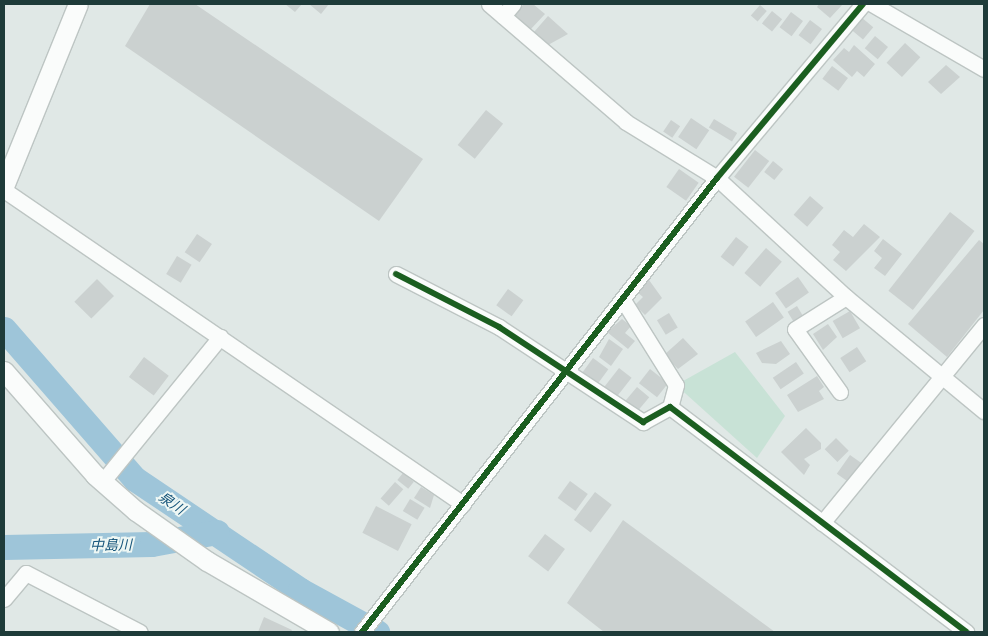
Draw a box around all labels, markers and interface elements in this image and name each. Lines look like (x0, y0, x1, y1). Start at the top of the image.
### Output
water label: 泉川 (156, 488, 188, 518)
water label: 中島川 (90, 536, 132, 554)

